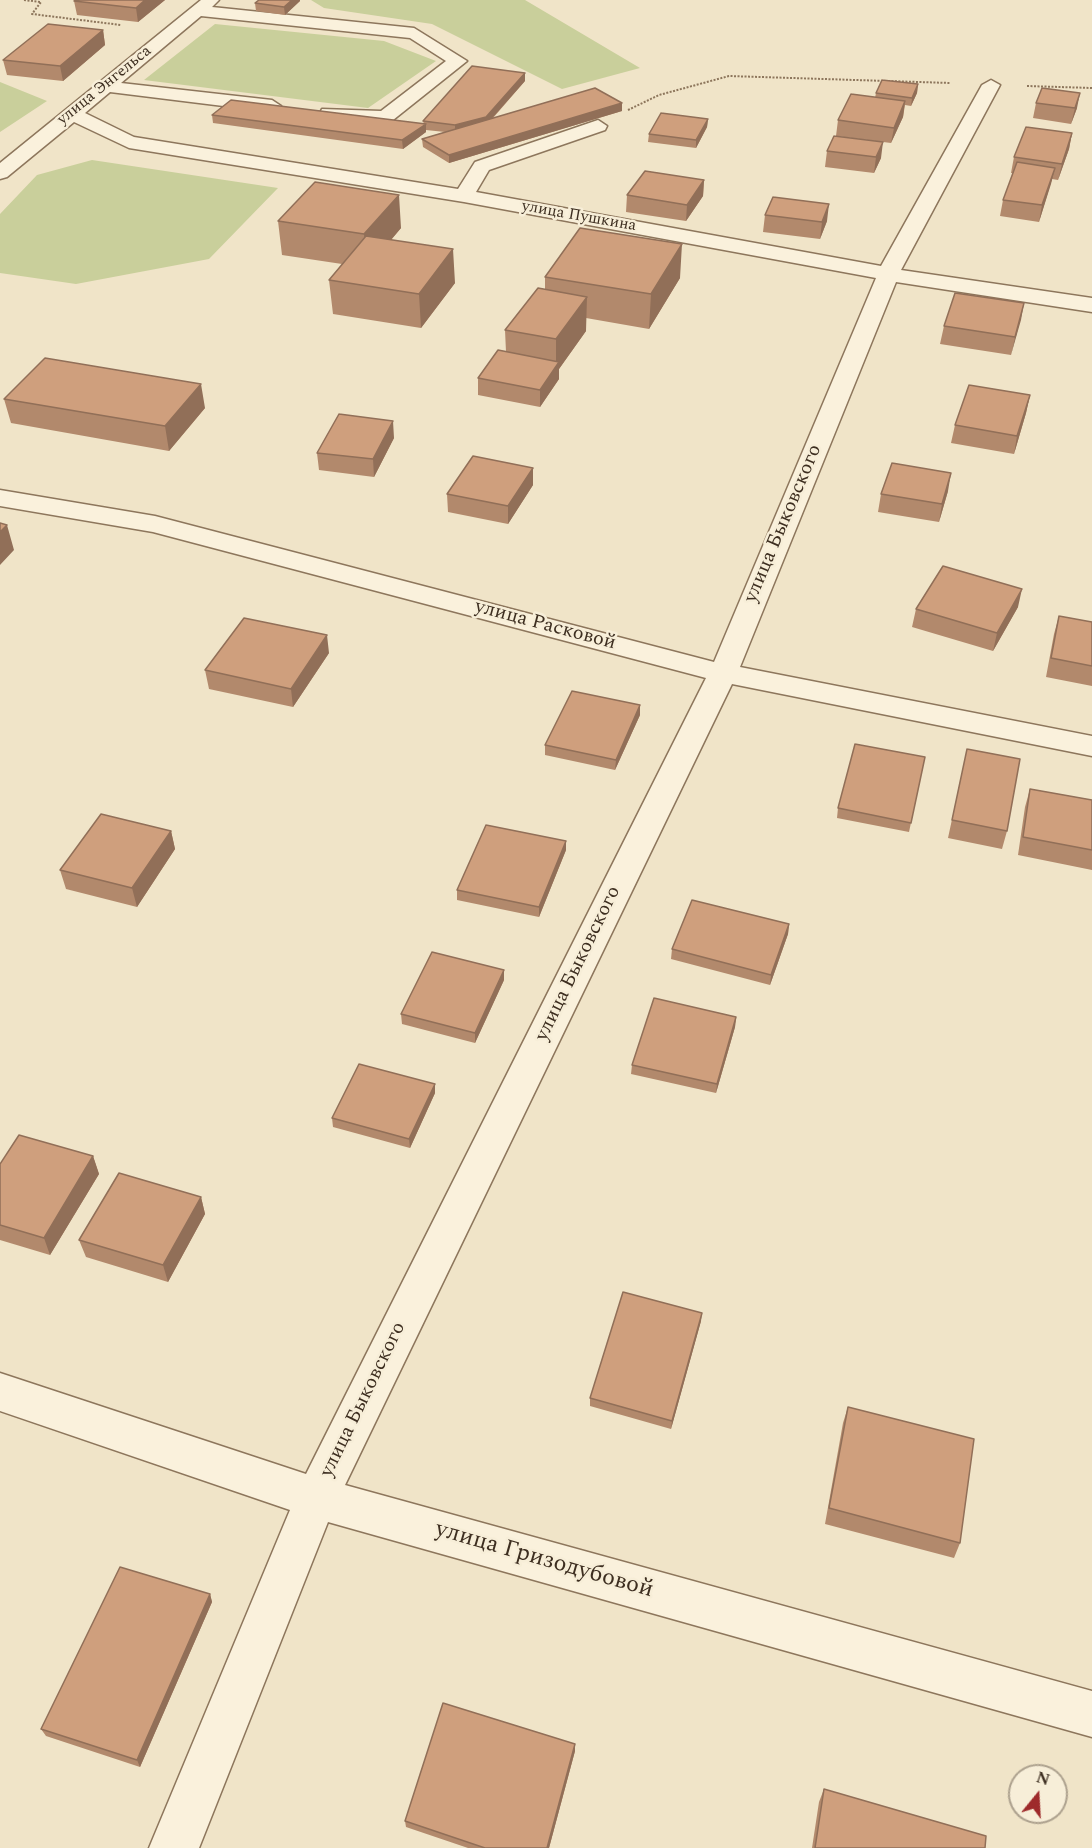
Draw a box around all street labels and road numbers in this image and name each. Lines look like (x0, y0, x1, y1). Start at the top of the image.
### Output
street label: улица Энгельса (54, 42, 156, 130)
street label: улица Пушкина (520, 197, 638, 237)
street label: улица Быковского (740, 441, 828, 607)
street label: улица Расковой (472, 596, 618, 656)
street label: улица Быковского (531, 883, 627, 1045)
street label: улица Быковского (316, 1319, 412, 1481)
street label: улица Гризодубовой (432, 1516, 656, 1606)

